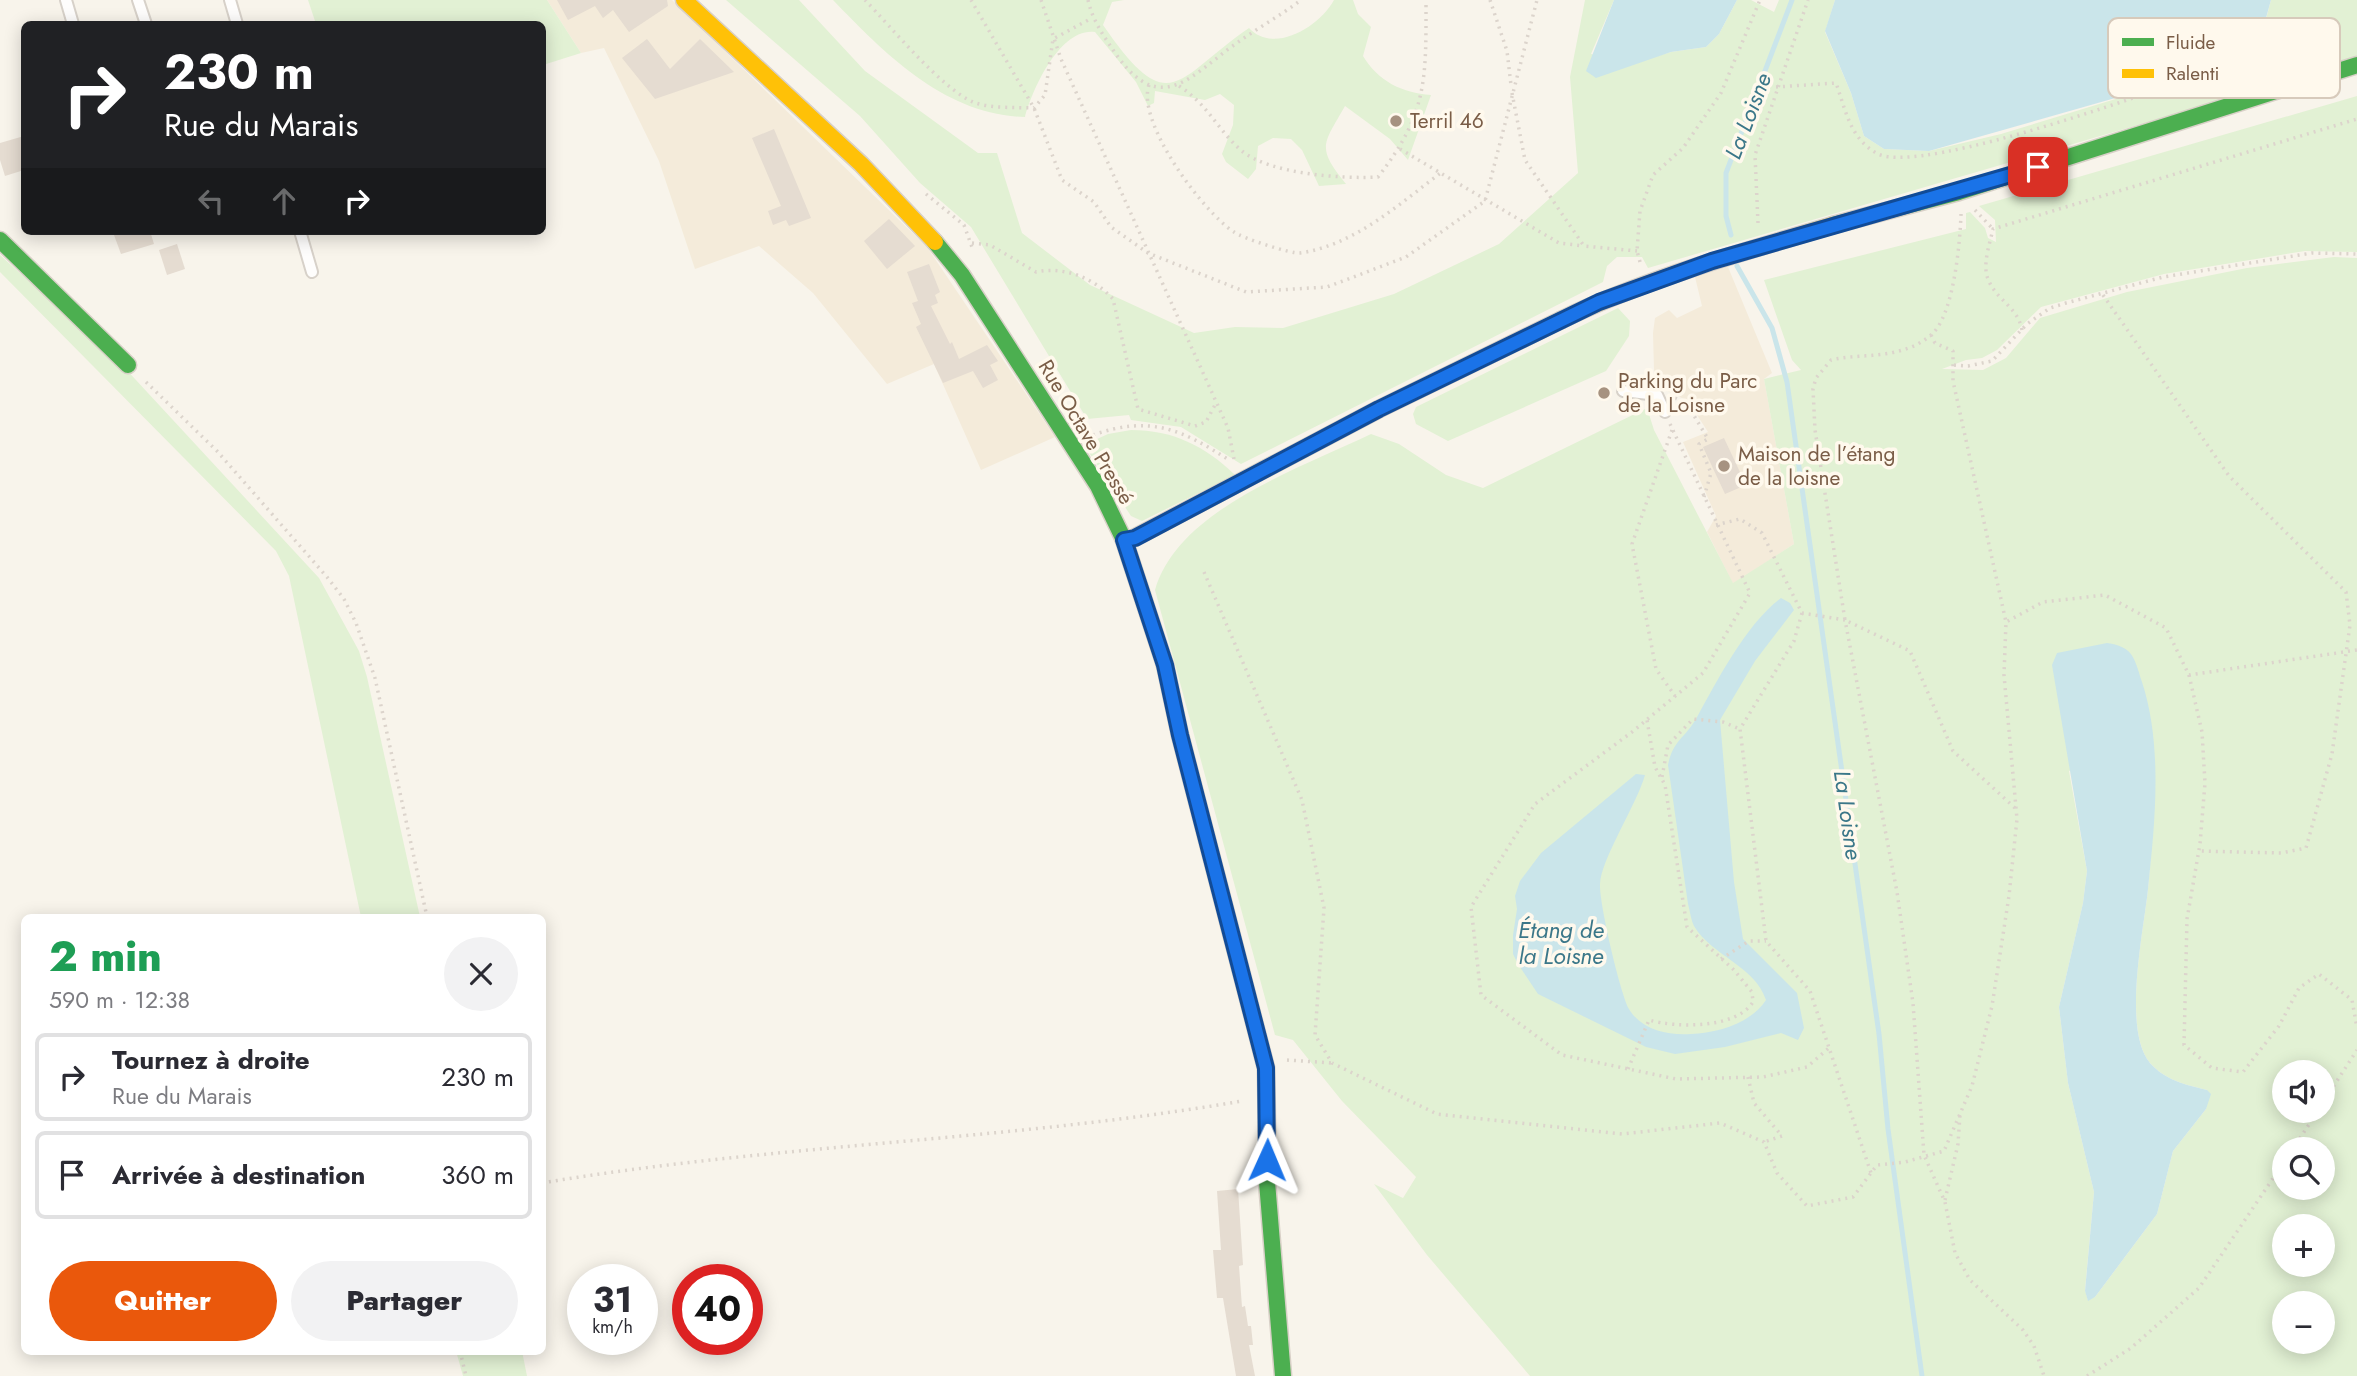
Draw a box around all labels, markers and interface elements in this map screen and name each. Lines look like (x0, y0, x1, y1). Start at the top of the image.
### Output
legend (2108, 18, 2340, 98)
text: Fluide (2166, 29, 2216, 56)
text: 230 m (164, 37, 314, 107)
icon: right (49, 49, 140, 140)
text: Ralenti (2166, 60, 2219, 87)
water label: La Loisne (1716, 67, 1780, 164)
text: Rue du Marais (164, 102, 358, 148)
place label: Terril 46 (1410, 106, 1484, 136)
marker: Terril 46 (1388, 113, 1404, 129)
pin (2008, 137, 2068, 197)
icon: arrive (2019, 148, 2057, 186)
icon: left (192, 182, 230, 220)
icon: ahead (265, 182, 303, 220)
icon: right (338, 182, 376, 220)
street label: Rue Octave Pressé (1031, 354, 1141, 510)
place label: Parking du Parc de la Loisne (1618, 366, 1757, 420)
marker: Parking du Parc de la Loisne (1596, 385, 1612, 401)
place label: Maison de l’étang de la loisne (1738, 439, 1895, 493)
marker: Maison de l’étang de la loisne (1716, 458, 1732, 474)
water label: La Loisne (1825, 768, 1871, 862)
water label: Étang de la Loisne (1518, 913, 1604, 973)
text: 2 min (49, 926, 162, 987)
button: close (444, 937, 518, 1011)
text: 590 m · 12:38 (49, 983, 190, 1017)
text: Tournez à droite (112, 1041, 310, 1079)
icon: right (53, 1058, 91, 1096)
text: 230 m (441, 1058, 514, 1096)
map controls (2272, 1060, 2335, 1354)
button: sound (2272, 1060, 2335, 1123)
text: Rue du Marais (112, 1079, 252, 1113)
position arrow (1230, 1123, 1304, 1197)
button: search (2272, 1137, 2335, 1200)
icon: arrive (53, 1156, 91, 1194)
text: Arrivée à destination (112, 1156, 365, 1194)
text: 360 m (441, 1156, 514, 1194)
button: + (2272, 1214, 2335, 1277)
button: Quitter (49, 1261, 277, 1341)
button: Partager (291, 1261, 518, 1341)
speed limit sign: 40 (672, 1264, 763, 1355)
text: 31 (593, 1275, 632, 1325)
button: − (2272, 1291, 2335, 1354)
text: km/h (592, 1314, 633, 1340)

